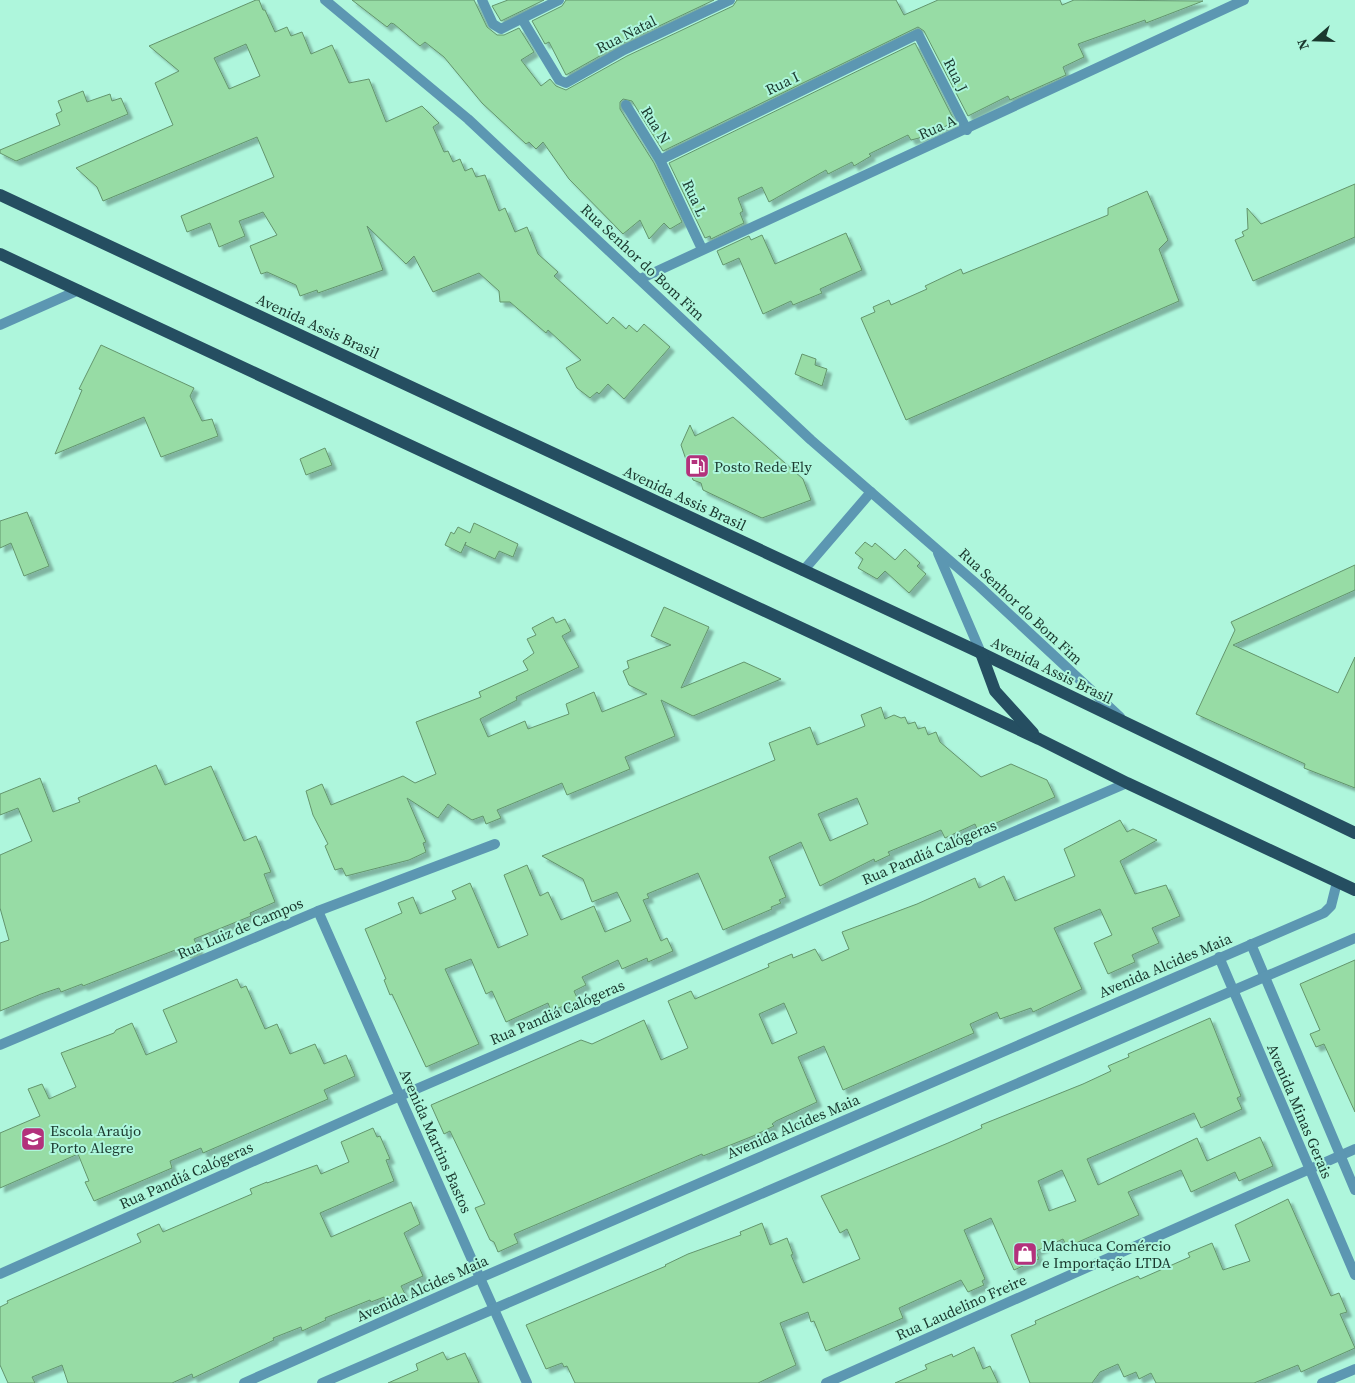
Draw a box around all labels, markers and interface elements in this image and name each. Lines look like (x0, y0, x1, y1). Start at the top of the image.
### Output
street label: Rua Natal (592, 10, 660, 58)
north arrow (1290, 15, 1340, 65)
text: N (1292, 36, 1314, 53)
street label: Rua J (939, 55, 973, 96)
street label: Rua I (762, 66, 802, 100)
street label: Rua N (636, 102, 676, 148)
street label: Rua A (915, 109, 959, 145)
street label: Rua L (677, 176, 713, 220)
street label: Rua Senhor do Bom Fim (576, 199, 710, 325)
street label: Avenida Assis Brasil (253, 288, 383, 364)
fuel station icon: Posto Rede Ely (684, 453, 710, 479)
place label: Posto Rede Ely (714, 456, 812, 477)
street label: Avenida Assis Brasil (620, 460, 750, 536)
street label: Rua Senhor do Bom Fim (954, 543, 1088, 669)
street label: Avenida Assis Brasil (988, 631, 1117, 709)
street label: Rua Pandiá Calógeras (858, 814, 1000, 890)
street label: Rua Luiz de Campos (174, 892, 306, 964)
street label: Avenida Alcides Maia (1095, 927, 1235, 1002)
street label: Rua Pandiá Calógeras (486, 974, 628, 1050)
street label: Avenida Minas Gerais (1262, 1040, 1338, 1182)
street label: Avenida Martins Bastos (395, 1065, 477, 1217)
street label: Avenida Alcides Maia (723, 1088, 863, 1163)
place label: Escola Araújo Porto Alegre (50, 1120, 141, 1158)
school or university icon: Escola Araújo Porto Alegre (20, 1126, 46, 1152)
street label: Rua Pandiá Calógeras (116, 1136, 256, 1214)
place label: Machuca Comércio e Importação LTDA (1042, 1235, 1171, 1273)
shop icon: Machuca Comércio e Importação LTDA (1012, 1241, 1038, 1267)
street label: Avenida Alcides Maia (353, 1249, 492, 1327)
street label: Rua Laudelino Freire (892, 1269, 1030, 1345)

